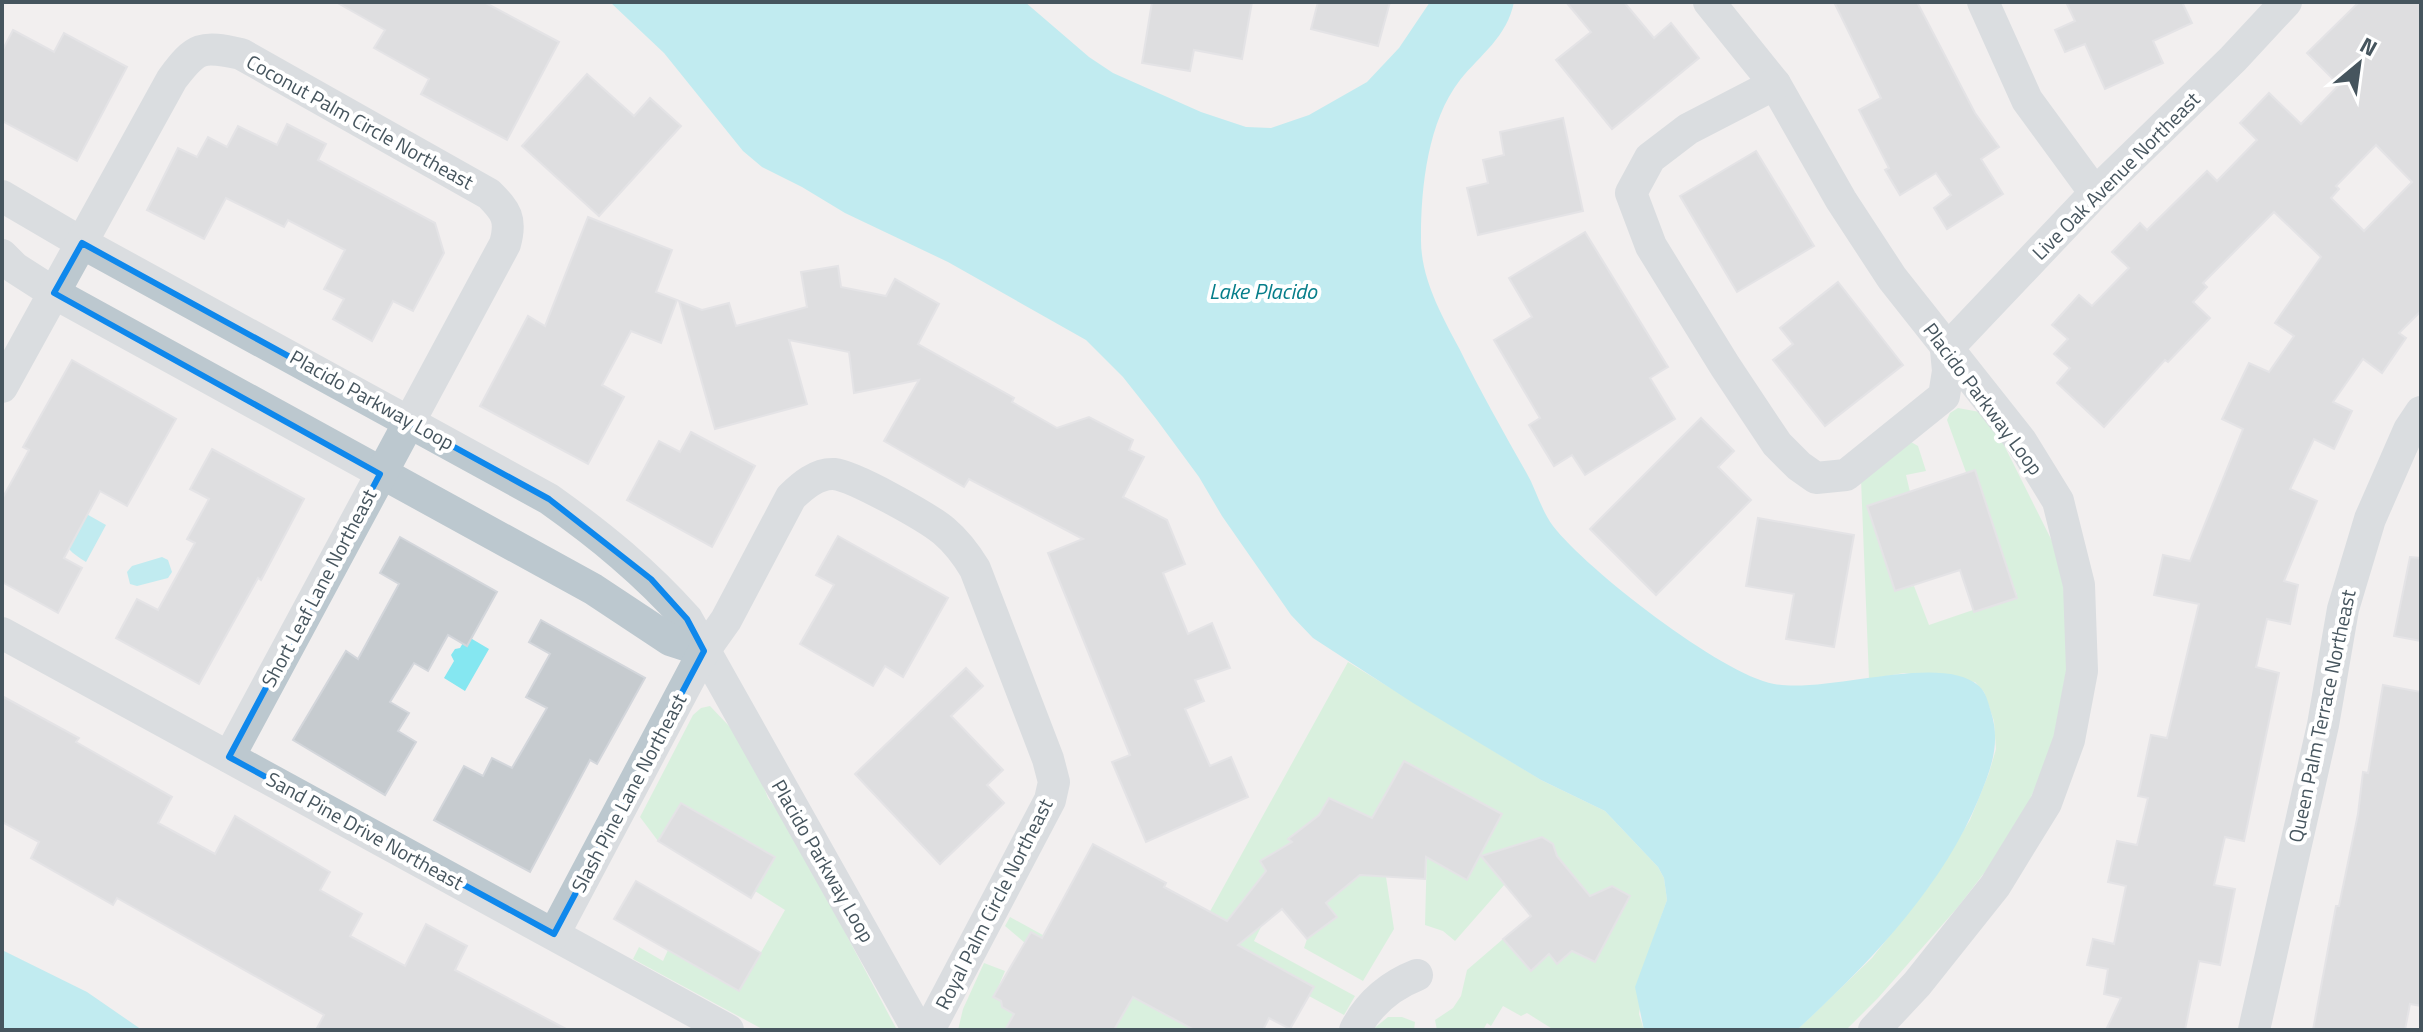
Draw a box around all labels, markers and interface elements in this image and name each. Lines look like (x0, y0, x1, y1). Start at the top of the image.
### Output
north arrow (2319, 24, 2399, 104)
text: N (2354, 28, 2384, 65)
street label: Coconut Palm Circle Northeast (241, 46, 480, 197)
street label: Live Oak Avenue Northeast (2024, 84, 2207, 267)
water label: Lake Placido (1209, 274, 1318, 308)
street label: Placido Parkway Loop (1916, 316, 2051, 481)
street label: Placido Parkway Loop (284, 341, 460, 458)
street label: Short Leaf Lane Northeast (253, 483, 384, 693)
street label: Queen Palm Terrace Northeast (2280, 587, 2363, 845)
street label: Slash Pine Lane Northeast (563, 688, 694, 898)
street label: Sand Pine Drive Northeast (261, 763, 470, 898)
street label: Placido Parkway Loop (764, 773, 883, 948)
street label: Royal Palm Circle Northeast (927, 793, 1060, 1015)

